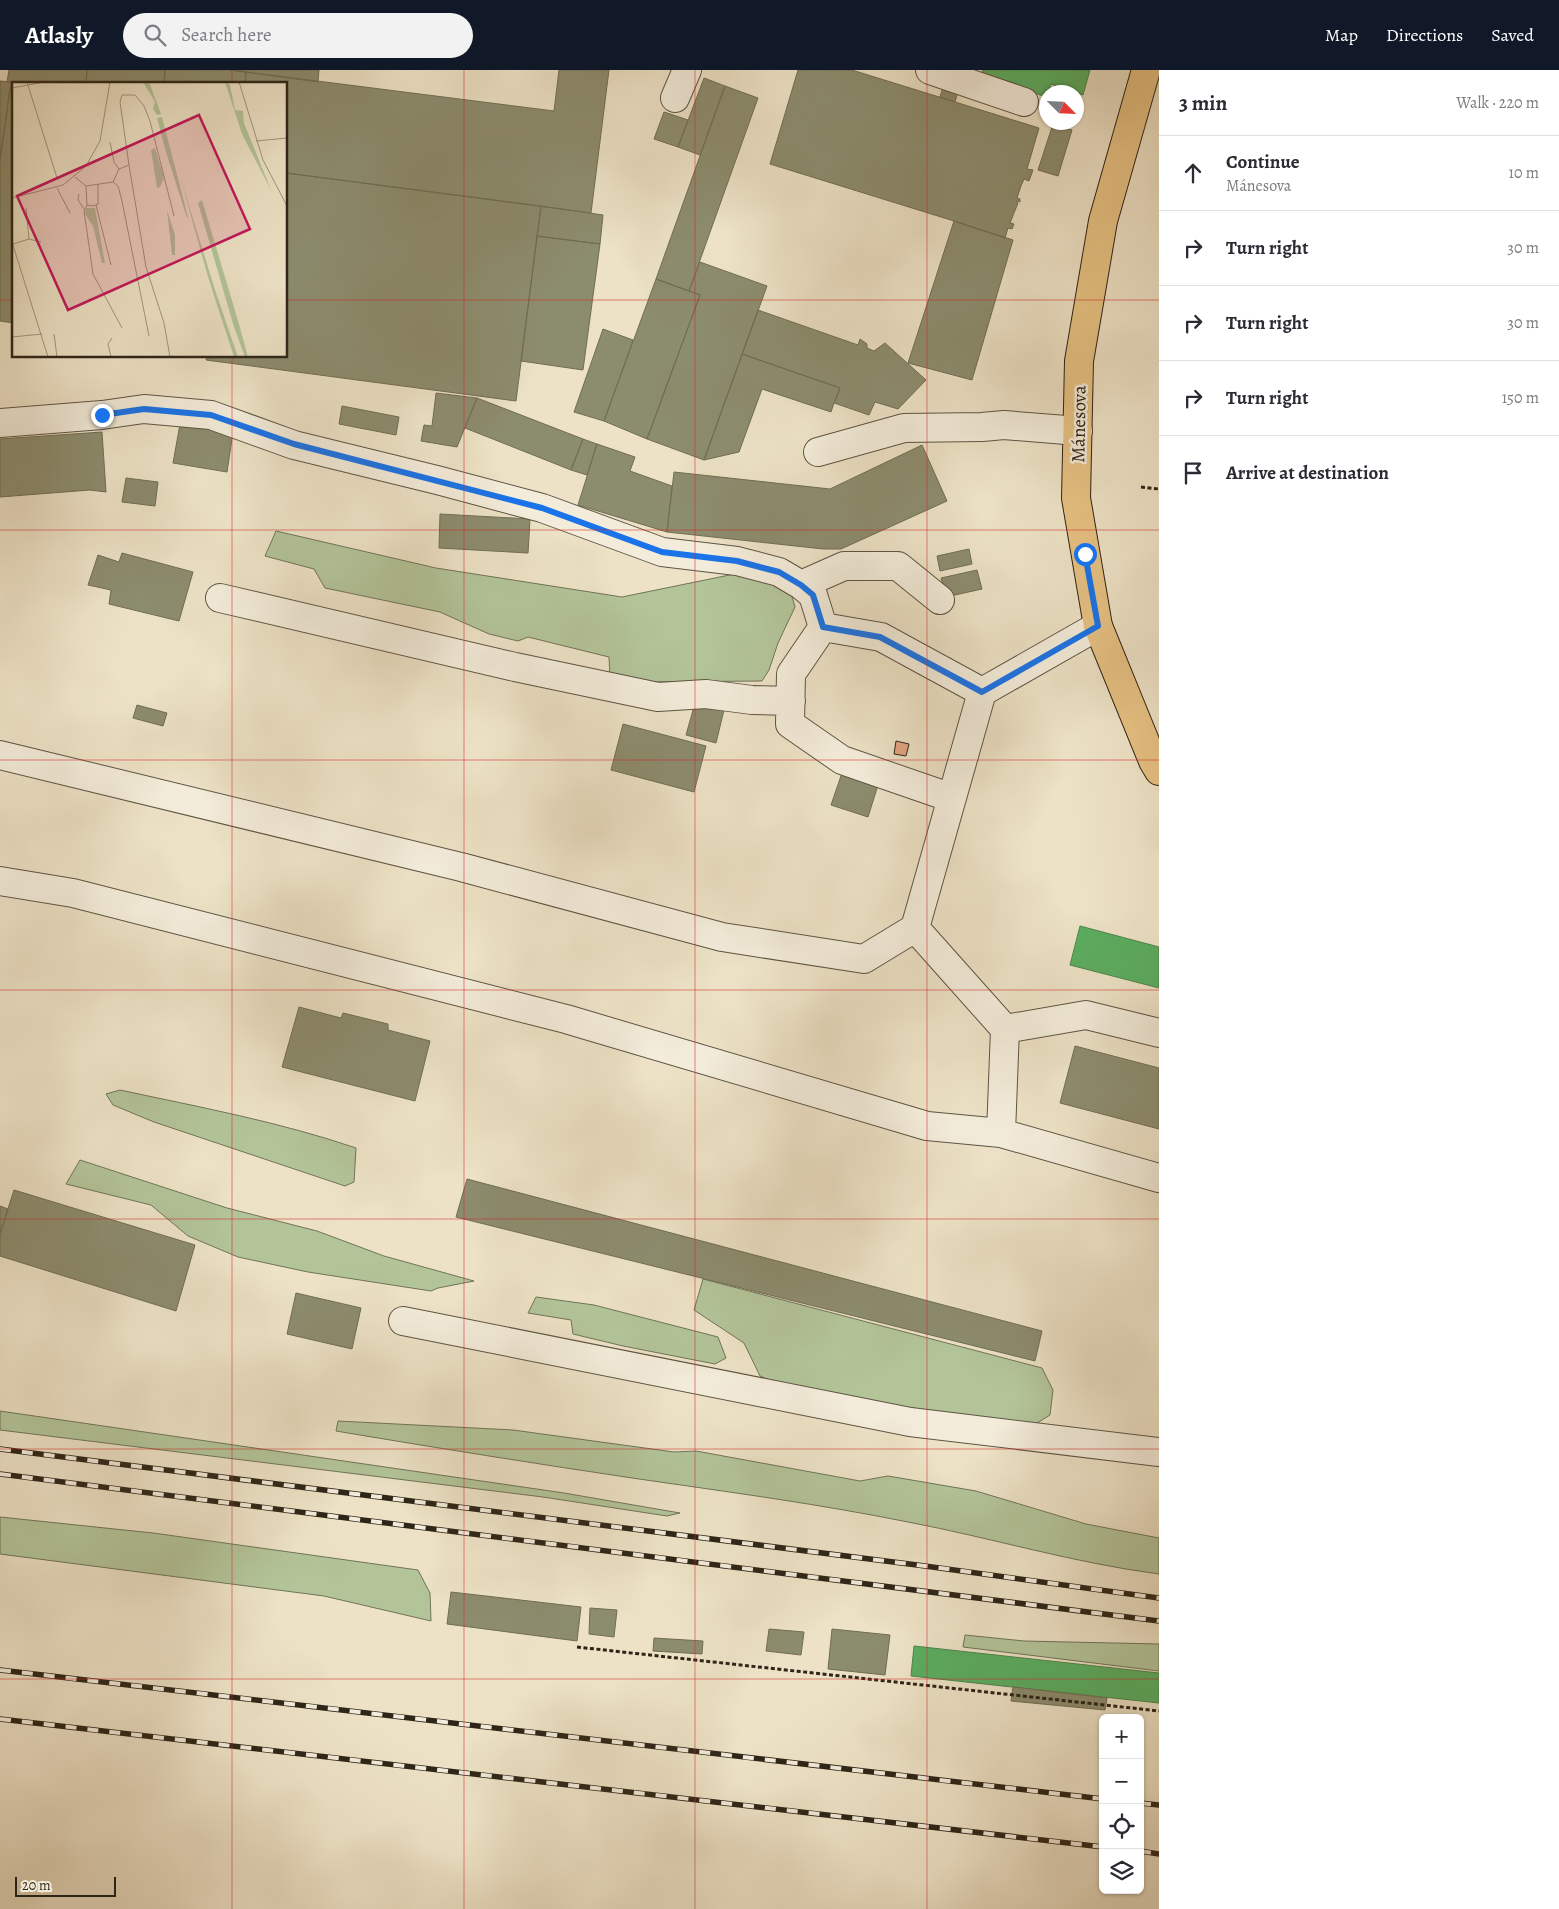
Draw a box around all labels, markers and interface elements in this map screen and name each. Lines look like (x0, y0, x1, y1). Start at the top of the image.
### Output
search box (123, 13, 473, 58)
text: Atlasly (25, 19, 93, 51)
icon: search (141, 21, 169, 49)
text: Search here (181, 22, 272, 48)
text: Map (1325, 23, 1358, 47)
text: Directions (1386, 23, 1463, 47)
text: Saved (1491, 23, 1534, 47)
inset map (12, 82, 288, 358)
north arrow (1039, 85, 1084, 130)
text: 3 min (1179, 89, 1227, 117)
text: Walk · 220 m (1456, 92, 1539, 114)
text: Continue (1226, 149, 1300, 175)
icon: ahead (1179, 159, 1207, 187)
text: 10 m (1509, 162, 1539, 184)
text: Mánesova (1226, 175, 1291, 197)
icon: right (1179, 234, 1207, 262)
text: Turn right (1226, 235, 1308, 261)
text: 30 m (1507, 237, 1539, 259)
icon: right (1179, 309, 1207, 337)
text: Turn right (1226, 310, 1308, 336)
text: 30 m (1507, 312, 1539, 334)
icon: right (1179, 384, 1207, 412)
street label: Mánesova (1065, 385, 1093, 463)
text: Turn right (1226, 385, 1308, 411)
text: 150 m (1502, 387, 1539, 409)
route end (91, 404, 114, 427)
icon: arrive (1179, 459, 1207, 487)
text: Arrive at destination (1226, 460, 1389, 486)
route start (1074, 543, 1097, 566)
map controls (1099, 1714, 1144, 1894)
button: + (1099, 1714, 1144, 1759)
button: − (1099, 1759, 1144, 1804)
button: locate (1099, 1804, 1144, 1849)
button: layers (1099, 1849, 1144, 1894)
scale bar (15, 1874, 116, 1897)
text: 20 m (22, 1876, 51, 1895)

